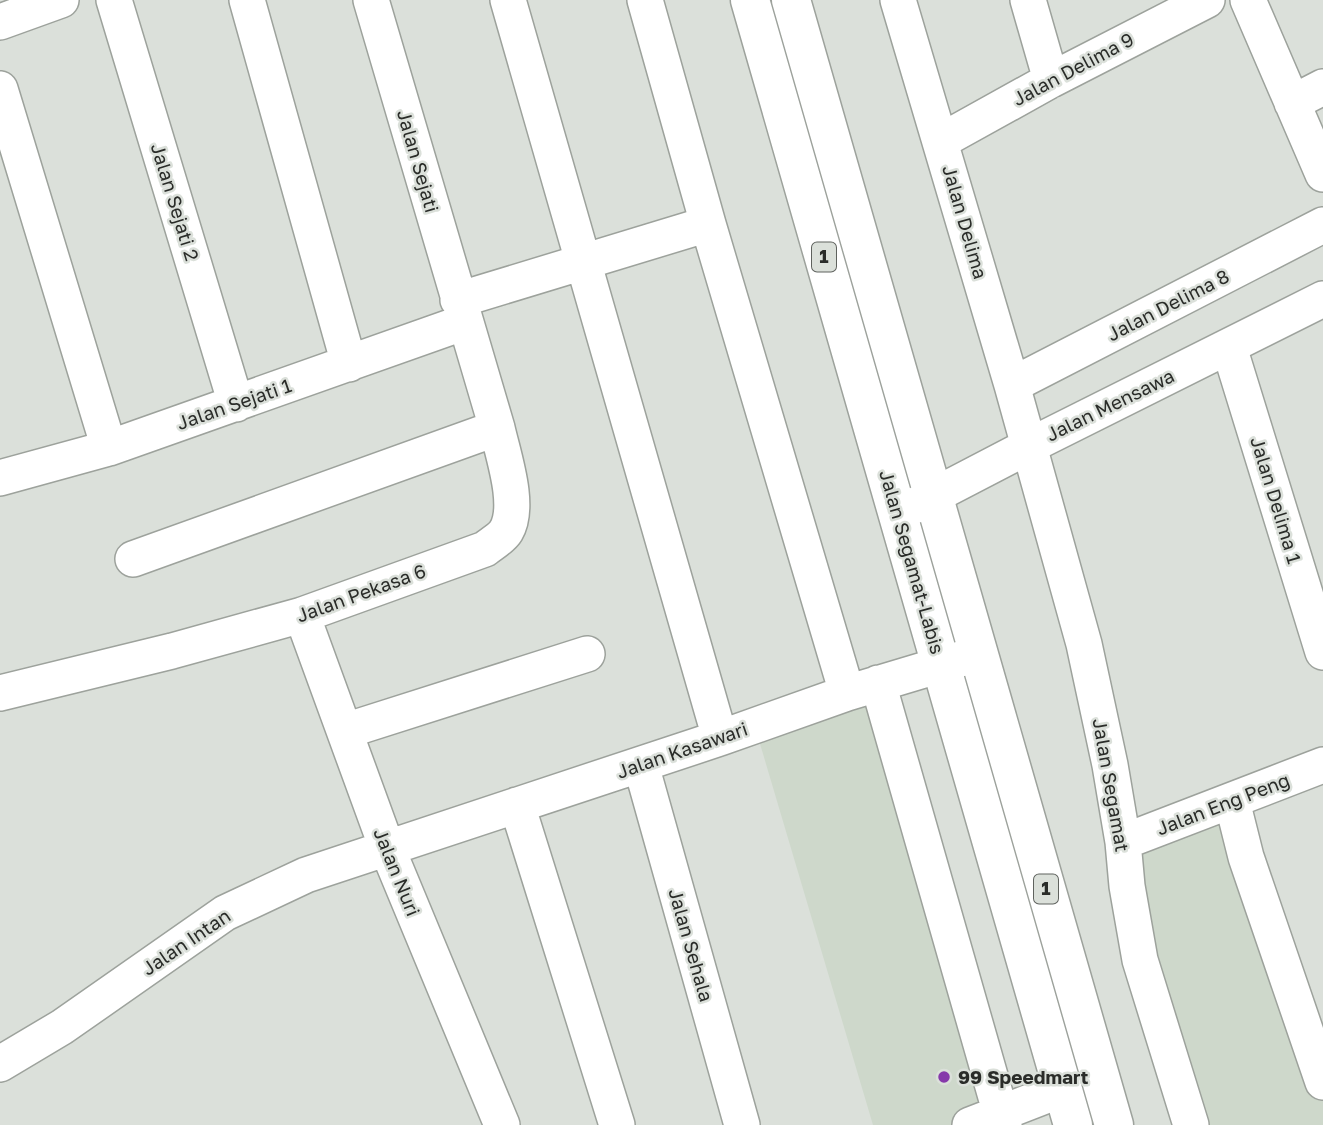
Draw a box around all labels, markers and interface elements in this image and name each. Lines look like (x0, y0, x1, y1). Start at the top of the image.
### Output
street label: Jalan Delima 9 (1008, 27, 1137, 110)
street label: Jalan Sejati (393, 107, 444, 215)
street label: Jalan Sejati 2 (147, 140, 204, 263)
street label: Jalan Delima (938, 162, 993, 282)
road number: 1 (812, 243, 836, 272)
street label: Jalan Delima 8 (1103, 264, 1233, 345)
street label: Jalan Mensawa (1042, 364, 1178, 446)
street label: Jalan Sejati 1 (173, 373, 294, 434)
street label: Jalan Delima 1 (1246, 434, 1307, 566)
street label: Jalan Segamat-Labis (875, 467, 950, 657)
street label: Jalan Pekasa 6 (293, 558, 429, 627)
street label: Jalan Kasawari (613, 716, 750, 783)
street label: Jalan Segamat (1088, 716, 1135, 853)
street label: Jalan Eng Peng (1153, 768, 1293, 840)
street label: Jalan Nuri (369, 824, 426, 919)
road number: 1 (1034, 874, 1058, 904)
street label: Jalan Sehala (664, 885, 719, 1004)
street label: Jalan Intan (137, 904, 234, 980)
place label: 99 Speedmart (958, 1065, 1089, 1088)
marker: 99 Speedmart (936, 1069, 952, 1085)

